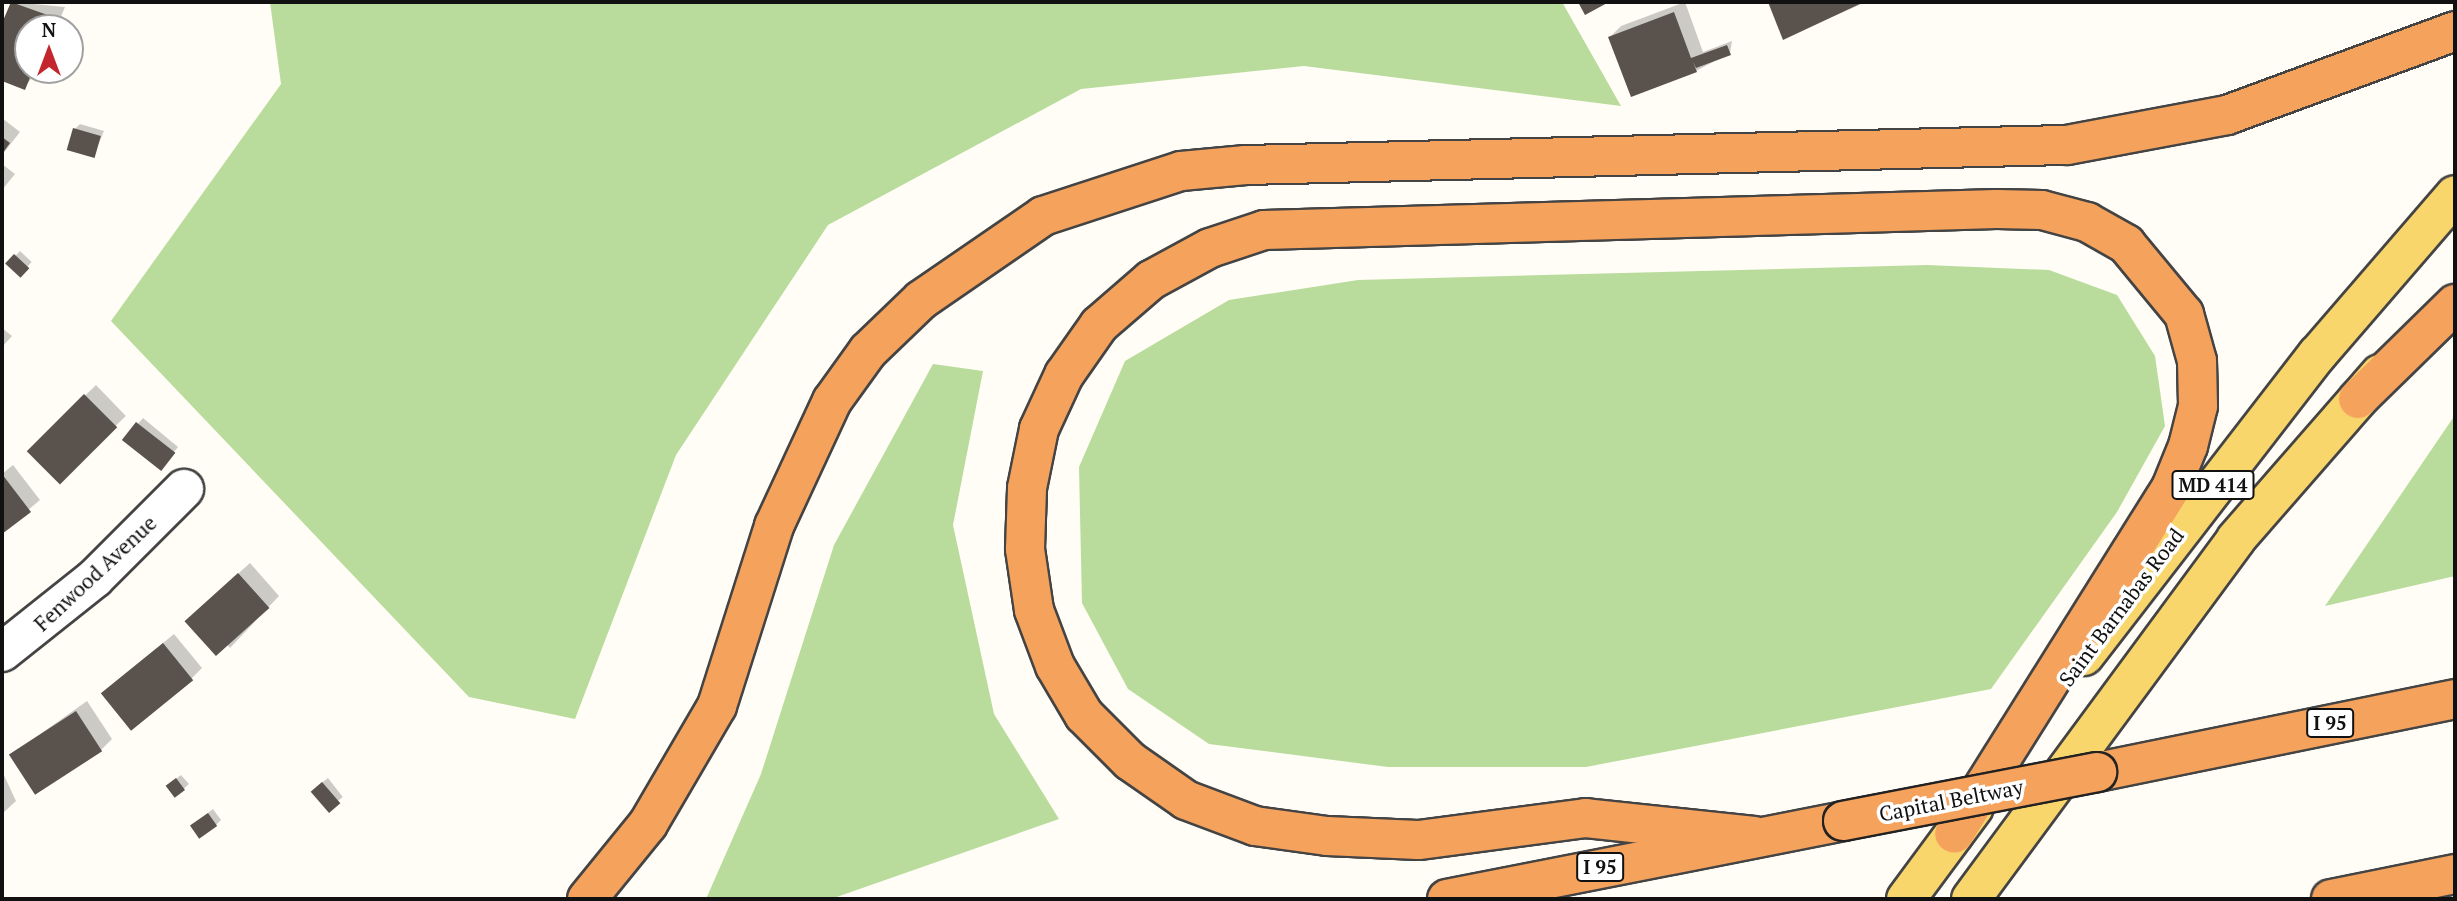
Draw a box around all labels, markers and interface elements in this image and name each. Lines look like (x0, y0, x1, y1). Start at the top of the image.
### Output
north arrow (14, 14, 84, 84)
text: N (42, 17, 56, 42)
road number: MD 414 (2171, 470, 2255, 500)
street label: Fenwood Avenue (29, 510, 161, 636)
street label: Saint Barnabas Road (2053, 523, 2189, 691)
road number: I 95 (2306, 708, 2354, 738)
street label: Capital Beltway (1877, 774, 2025, 826)
road number: I 95 (1576, 852, 1624, 882)

